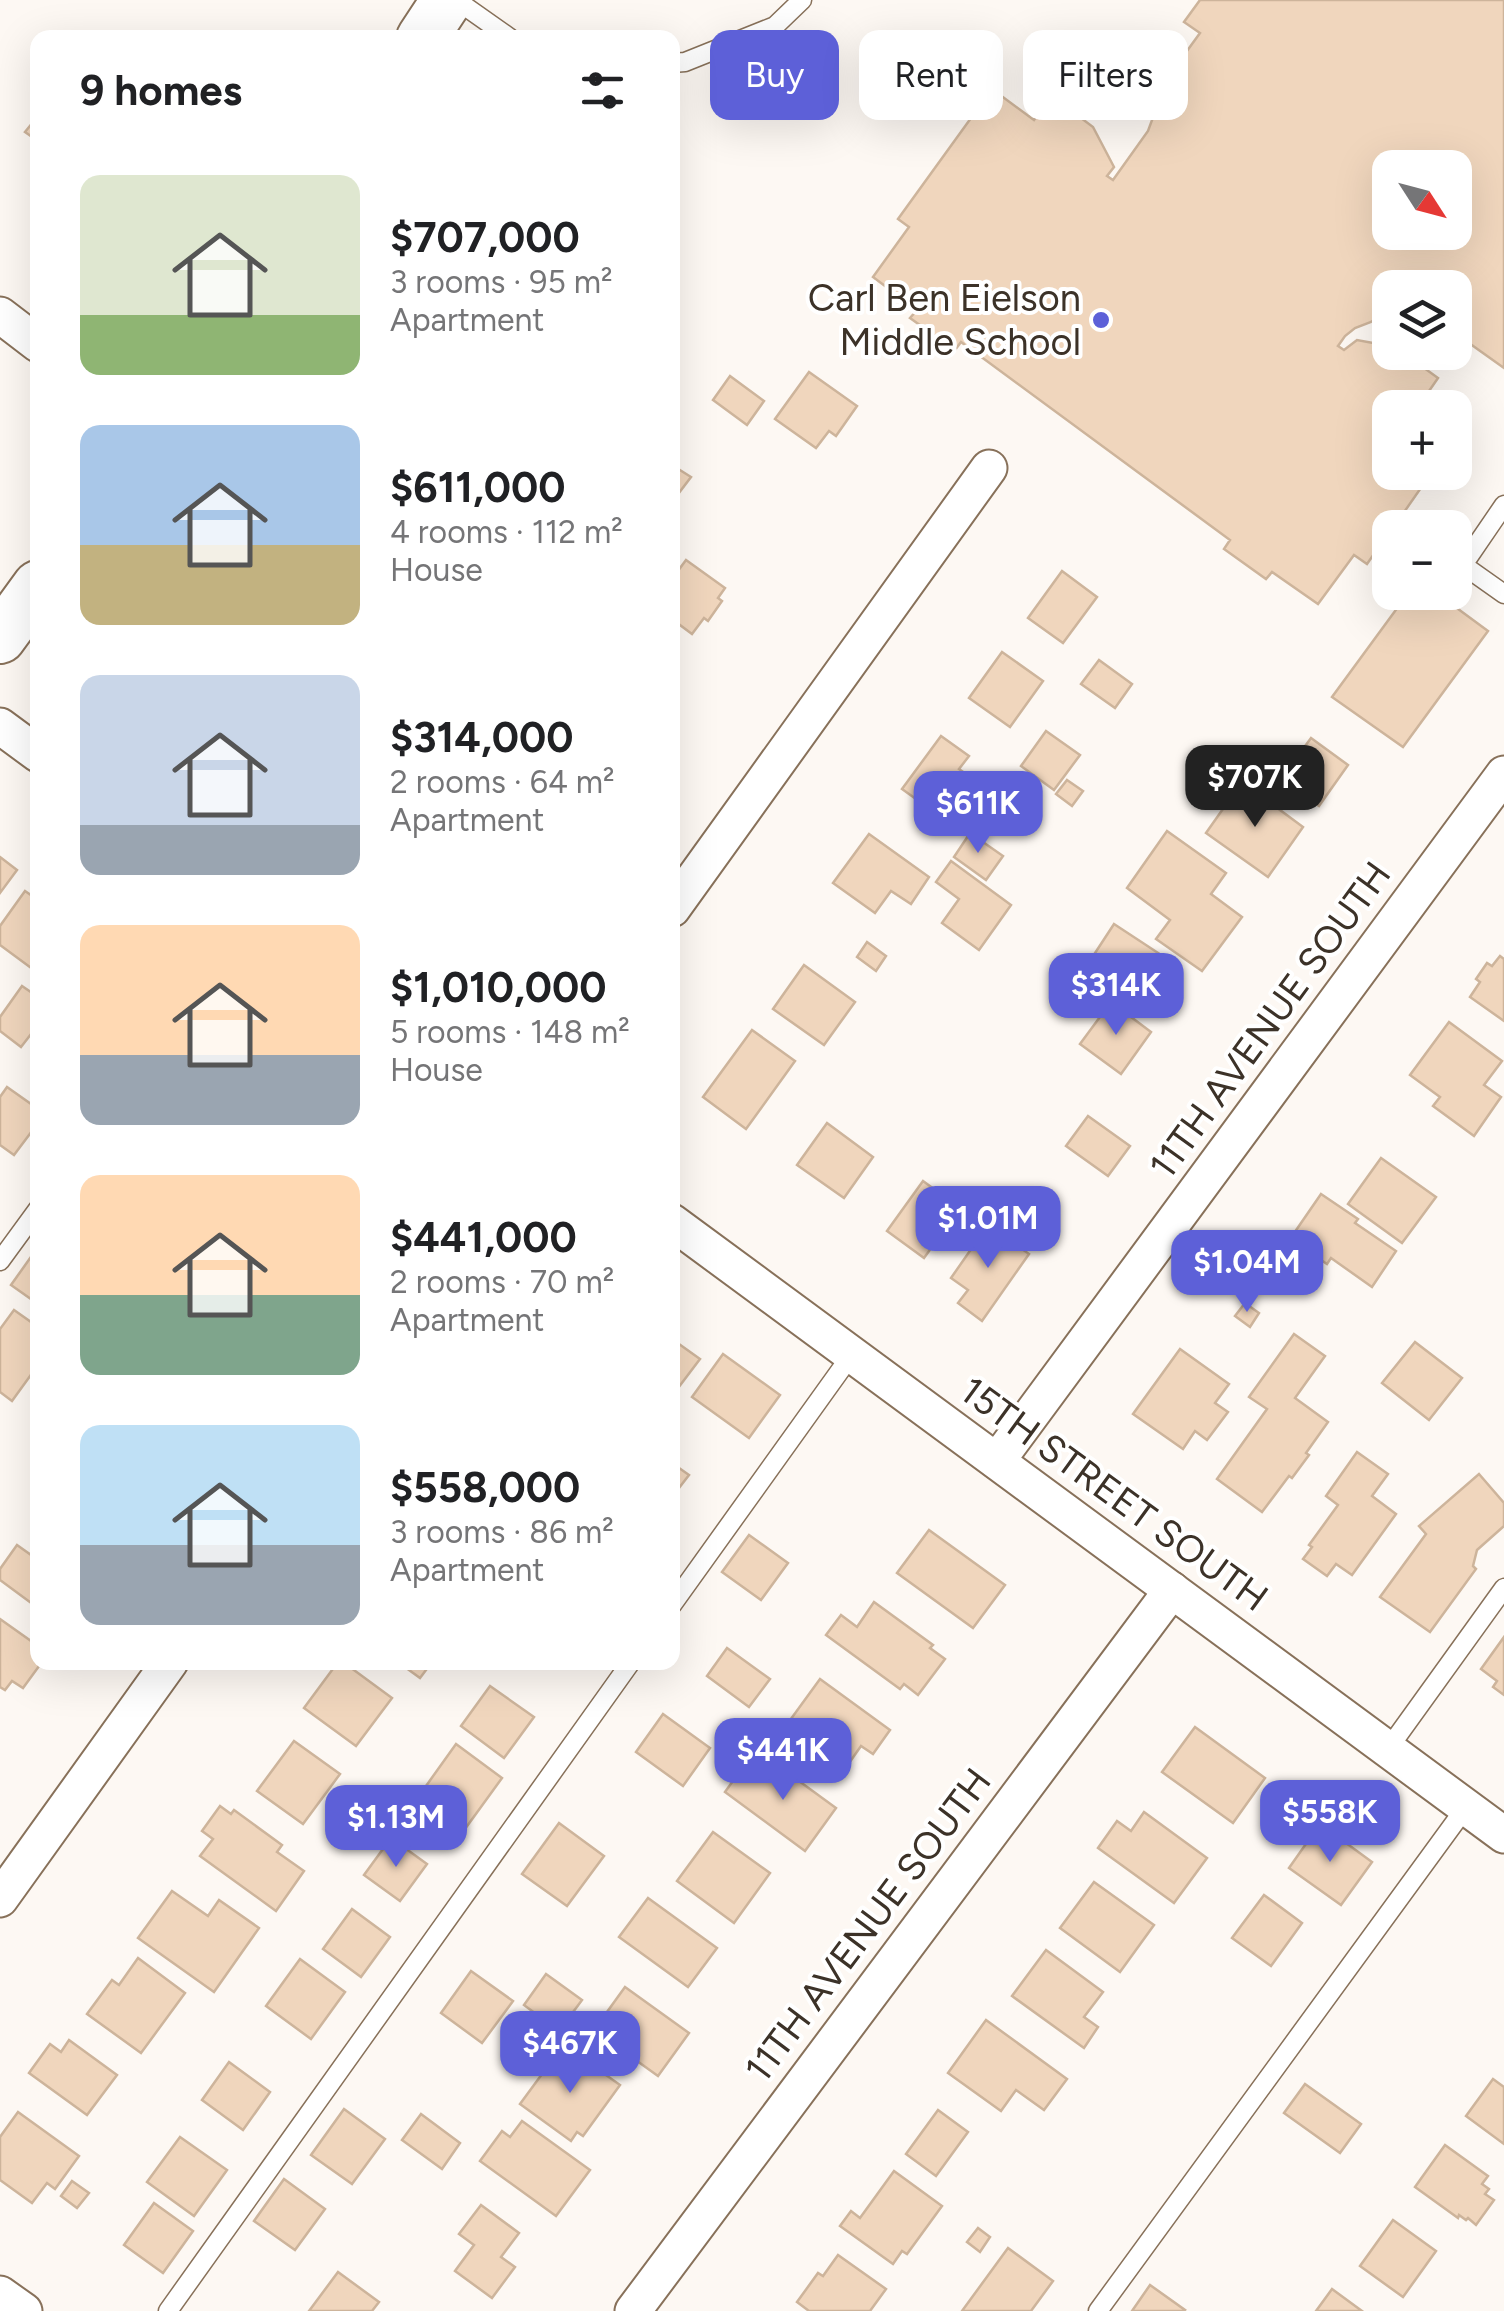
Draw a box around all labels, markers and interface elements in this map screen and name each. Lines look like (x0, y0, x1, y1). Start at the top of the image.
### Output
chip: Buy (710, 30, 839, 120)
chip: Rent (859, 30, 1003, 120)
chip: Filters (1023, 30, 1188, 120)
icon: filters (575, 63, 630, 118)
text: 9 homes (80, 65, 242, 116)
north arrow (1372, 150, 1472, 250)
map controls (1372, 150, 1472, 610)
text: $707,000 (390, 212, 580, 263)
icon: home (160, 215, 280, 335)
text: 3 rooms · 95 m² (390, 263, 613, 301)
button: layers (1372, 270, 1472, 370)
place label: Carl Ben Eielson Middle School (808, 275, 1081, 365)
text: Apartment (390, 301, 544, 339)
marker: Carl Ben Eielson Middle School (1090, 309, 1112, 331)
button: + (1372, 390, 1472, 490)
text: $611,000 (390, 462, 566, 513)
icon: home (160, 465, 280, 585)
button: − (1372, 510, 1472, 610)
text: 4 rooms · 112 m² (390, 513, 623, 551)
text: House (390, 551, 483, 589)
text: $314,000 (390, 712, 573, 763)
icon: home (160, 715, 280, 835)
pin: $707K (1185, 745, 1325, 830)
text: $707K (1207, 758, 1303, 796)
text: 2 rooms · 64 m² (390, 763, 614, 801)
pin: $611K (908, 771, 1048, 856)
text: $611K (936, 784, 1020, 822)
text: Apartment (390, 801, 544, 839)
street label: 11TH AVENUE SOUTH (1140, 853, 1400, 1187)
pin: $314K (1046, 953, 1186, 1038)
text: $1,010,000 (390, 962, 606, 1013)
icon: home (160, 965, 280, 1085)
text: $314K (1071, 966, 1161, 1004)
text: 5 rooms · 148 m² (390, 1013, 630, 1051)
text: House (390, 1051, 483, 1089)
pin: $1.01M (907, 1186, 1069, 1271)
text: $1.01M (938, 1199, 1038, 1237)
text: $441,000 (390, 1212, 577, 1263)
icon: home (160, 1215, 280, 1335)
pin: $1.04M (1166, 1230, 1328, 1315)
text: $1.04M (1193, 1243, 1301, 1281)
text: 2 rooms · 70 m² (390, 1263, 614, 1301)
text: Apartment (390, 1301, 544, 1339)
street label: 15TH STREET SOUTH (951, 1367, 1277, 1621)
text: $558,000 (390, 1462, 580, 1513)
icon: home (160, 1465, 280, 1585)
text: 3 rooms · 86 m² (390, 1513, 614, 1551)
text: Apartment (390, 1551, 544, 1589)
pin: $441K (713, 1718, 853, 1803)
text: $441K (736, 1731, 830, 1769)
street label: 11TH AVENUE SOUTH (735, 1759, 1001, 2091)
pin: $558K (1260, 1780, 1400, 1865)
pin: $1.13M (315, 1785, 477, 1870)
text: $558K (1282, 1793, 1378, 1831)
text: $1.13M (347, 1798, 445, 1836)
pin: $467K (500, 2011, 640, 2096)
text: $467K (522, 2024, 618, 2062)

